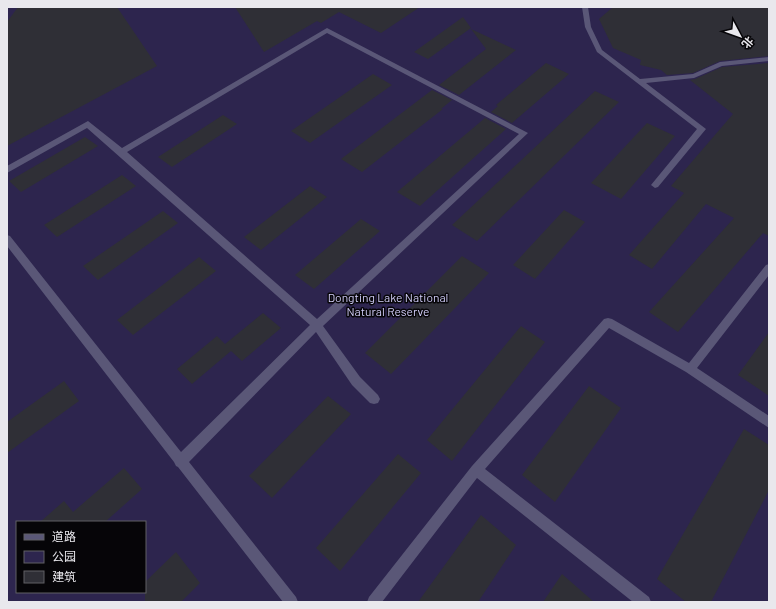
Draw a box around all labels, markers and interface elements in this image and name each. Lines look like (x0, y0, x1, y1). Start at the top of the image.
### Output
north arrow (720, 16, 760, 56)
text: 北 (739, 34, 756, 51)
park label: Dongting Lake National Natural Reserve (328, 290, 448, 318)
legend (16, 521, 146, 593)
text: 道路 (52, 529, 76, 543)
text: 公园 (52, 549, 76, 563)
text: 建筑 (52, 569, 76, 583)

